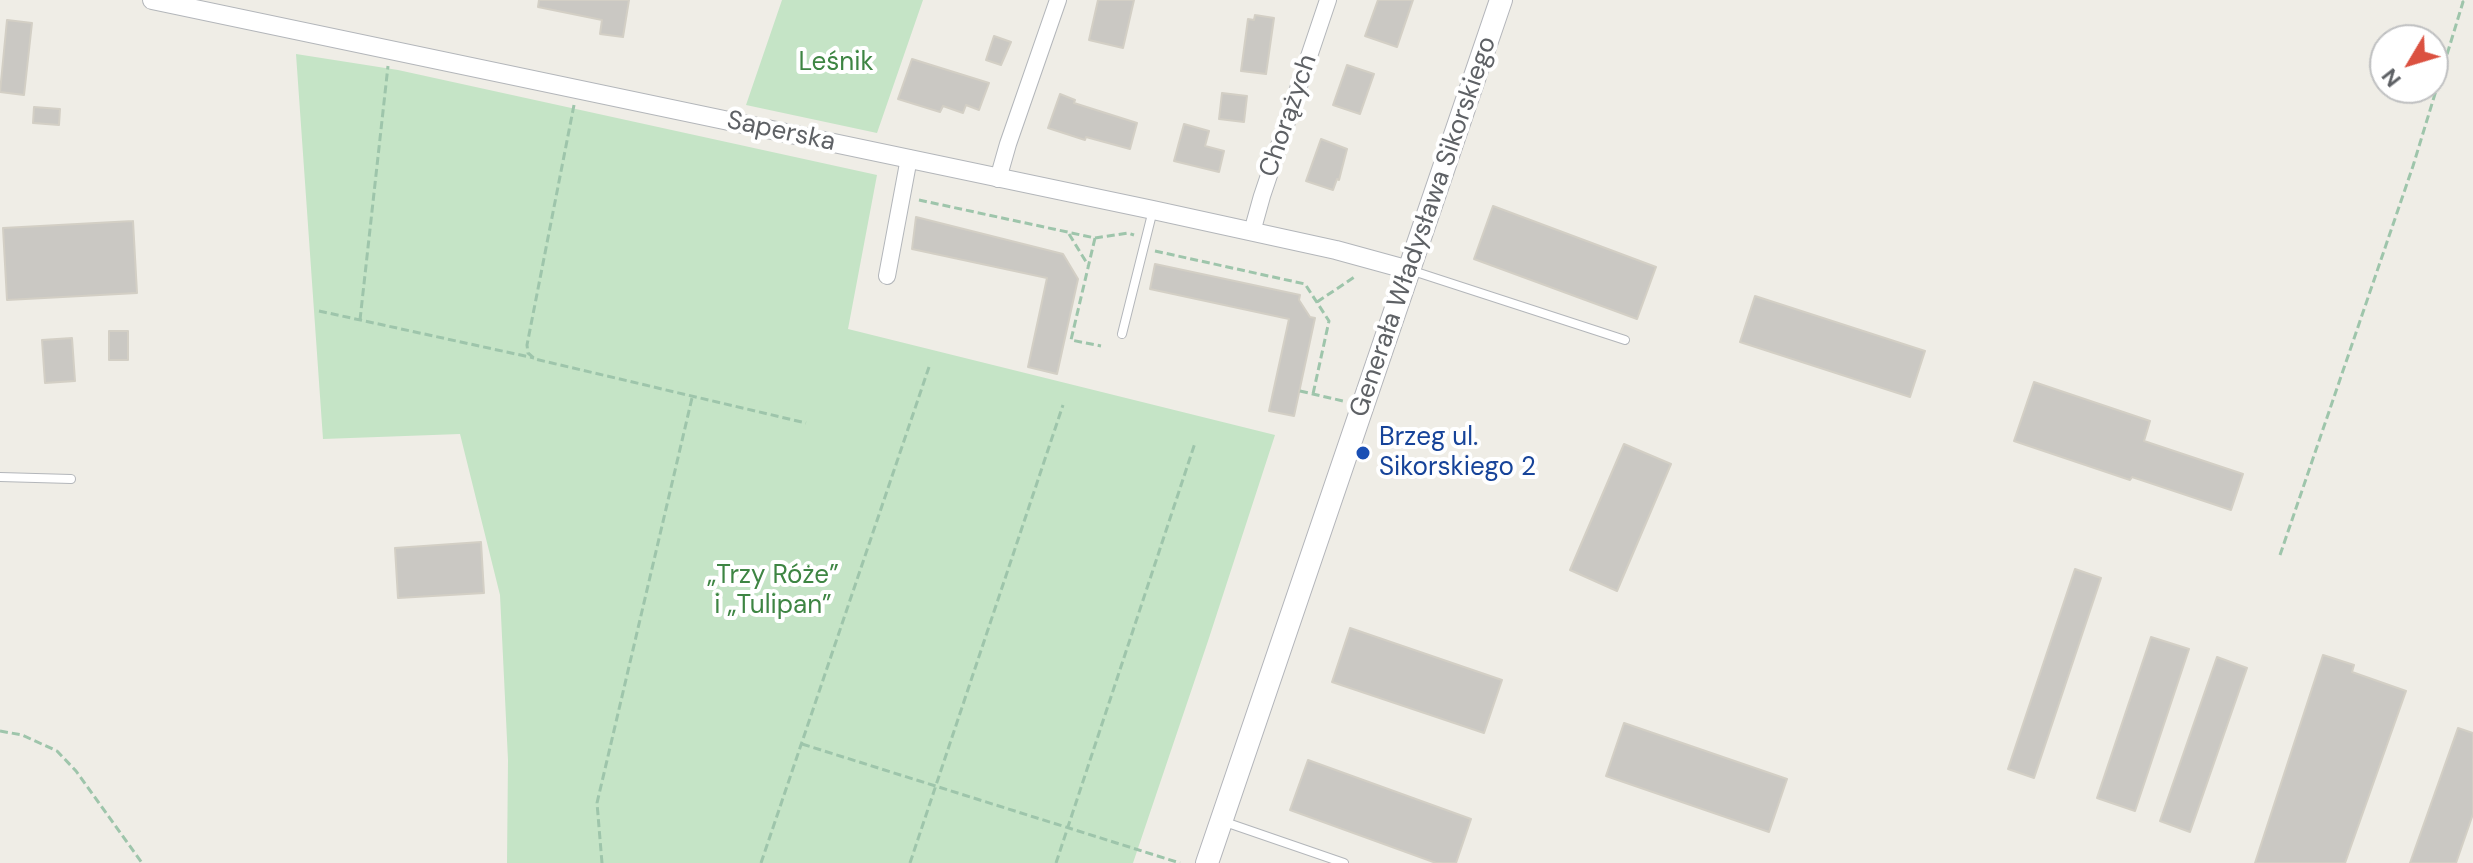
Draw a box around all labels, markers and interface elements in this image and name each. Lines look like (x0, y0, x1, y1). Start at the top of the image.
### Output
north arrow (2369, 24, 2449, 104)
street label: Generała Władysława Sikorskiego (1344, 33, 1504, 421)
park label: Leśnik (798, 47, 874, 79)
street label: Chorążych (1253, 51, 1325, 181)
text: N (2375, 63, 2408, 93)
street label: Saperska (724, 105, 838, 159)
place label: Brzeg ul. Sikorskiego 2 (1379, 422, 1536, 484)
marker: Brzeg ul. Sikorskiego 2 (1354, 444, 1372, 462)
park label: „Trzy Róże” i „Tulipan” (707, 560, 839, 622)

